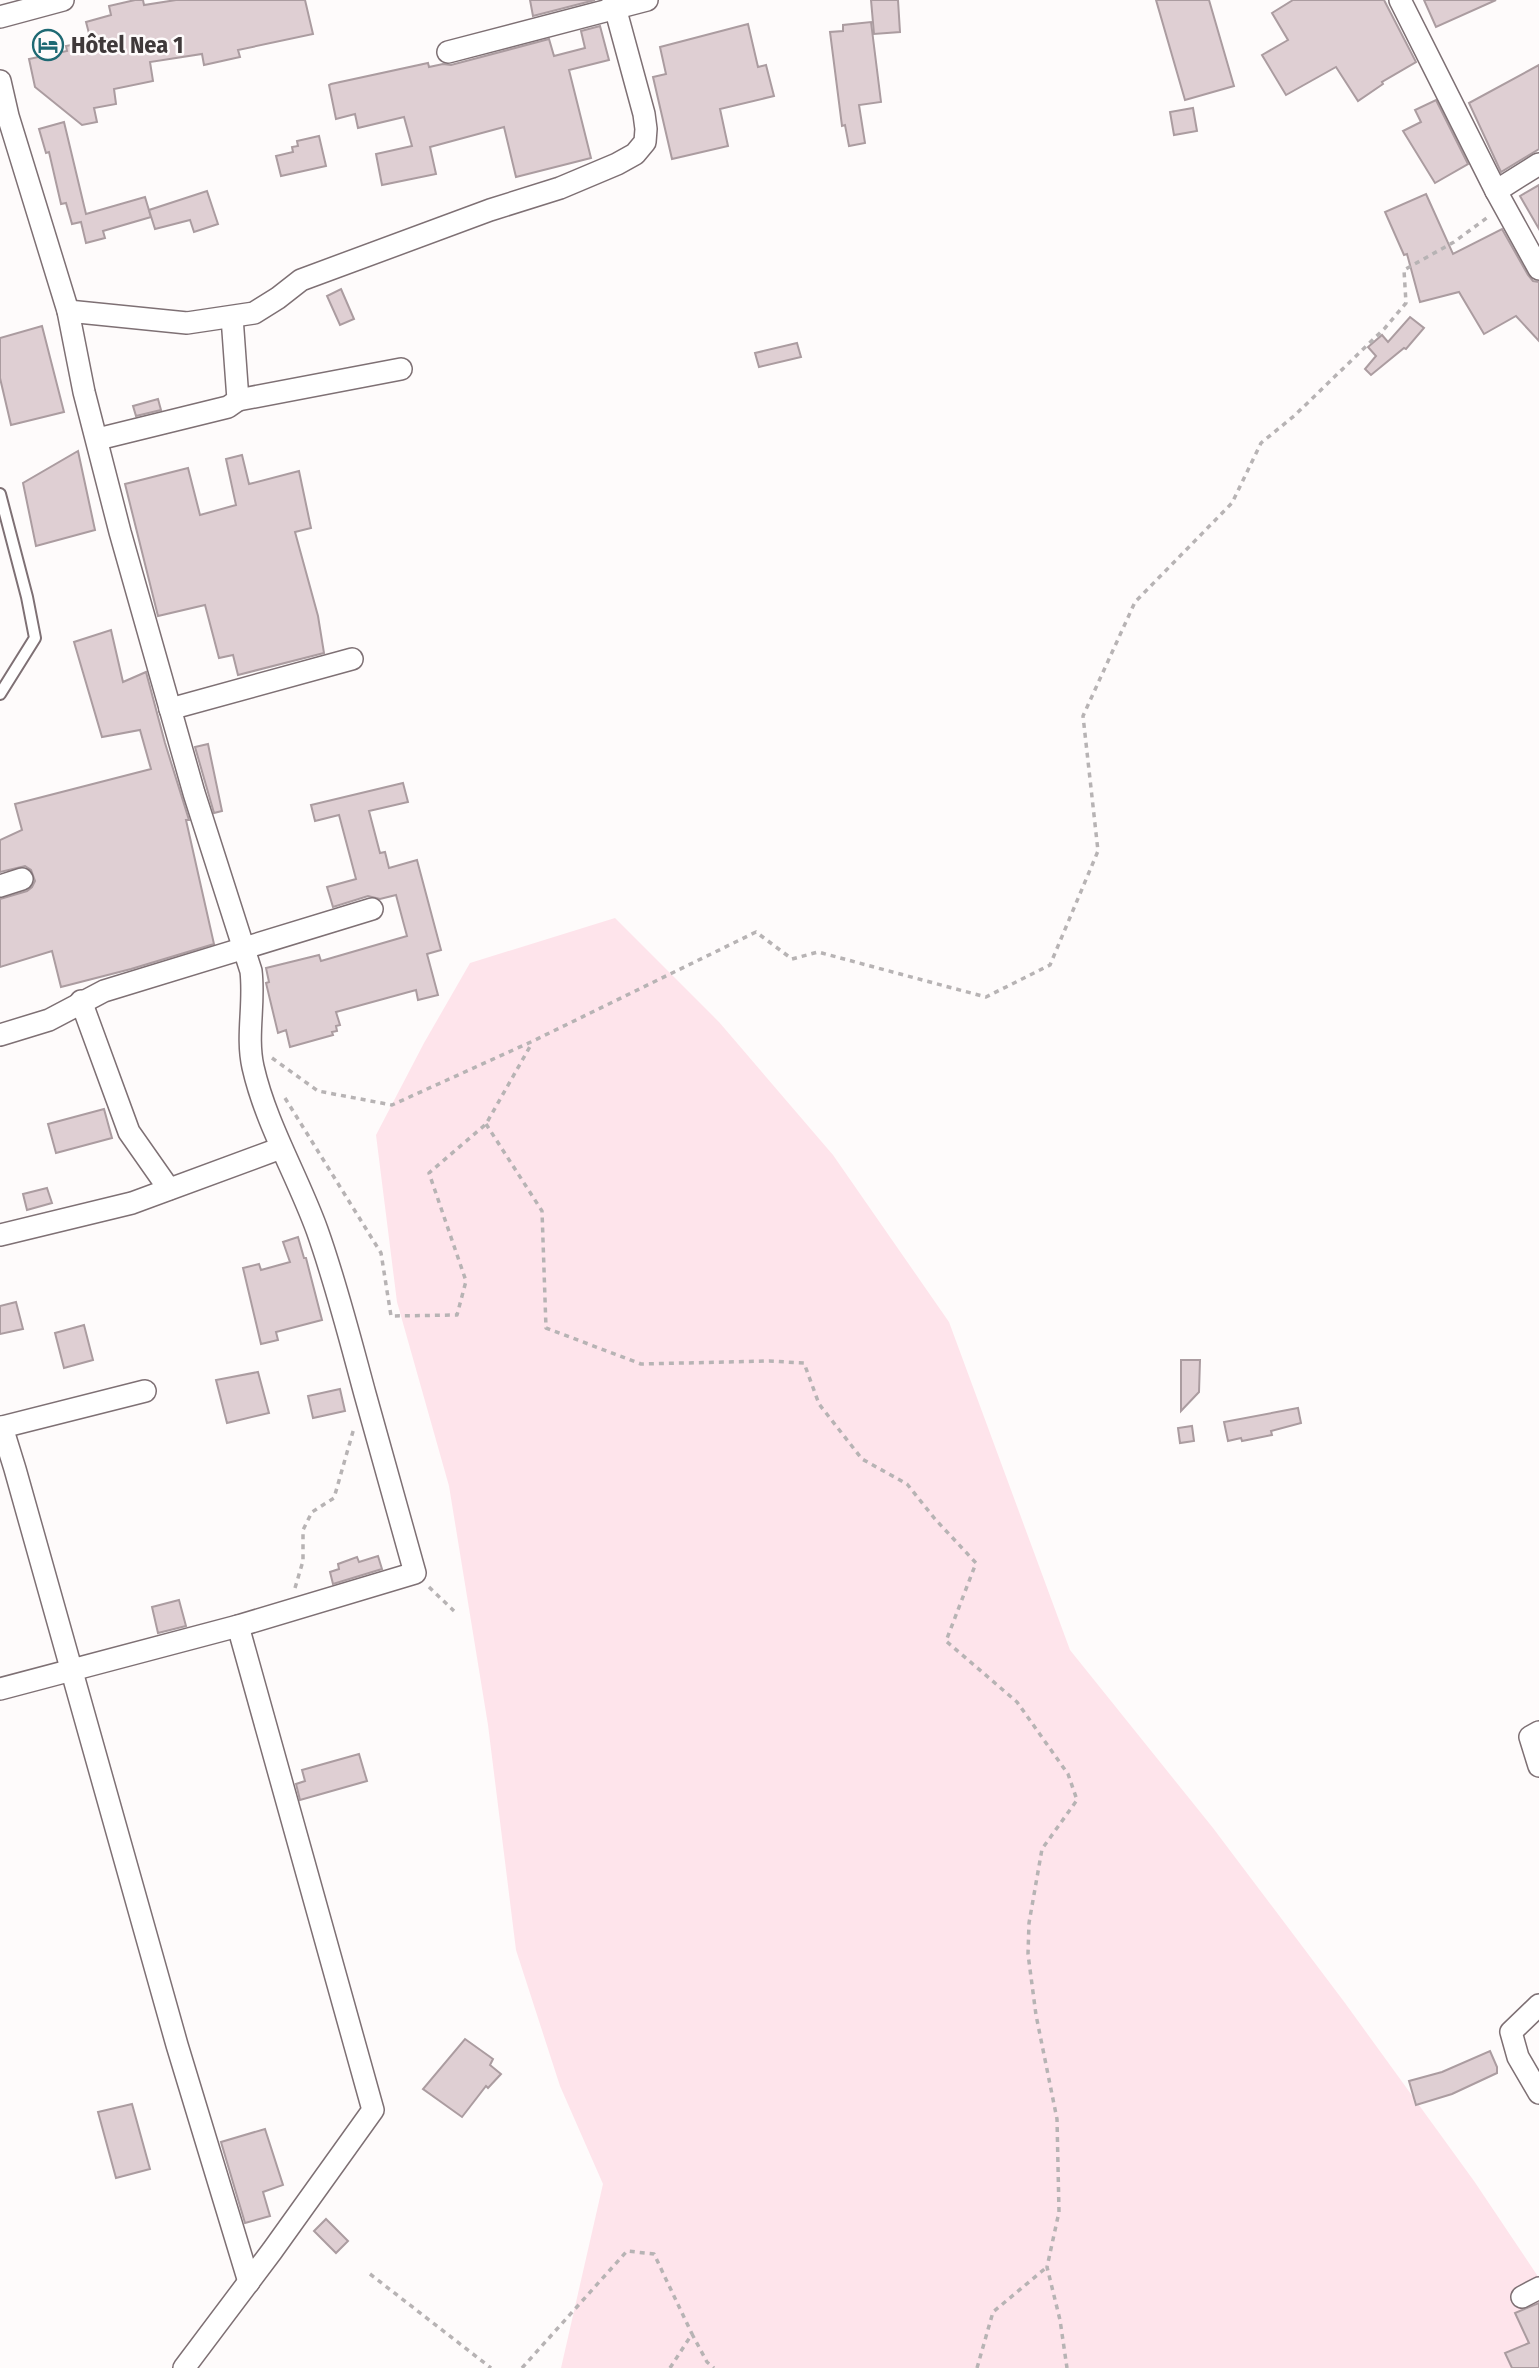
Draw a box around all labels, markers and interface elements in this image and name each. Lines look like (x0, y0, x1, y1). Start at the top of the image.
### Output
hotel icon: Hôtel Nea 1 (31, 28, 65, 62)
place label: Hôtel Nea 1 (71, 31, 183, 59)

